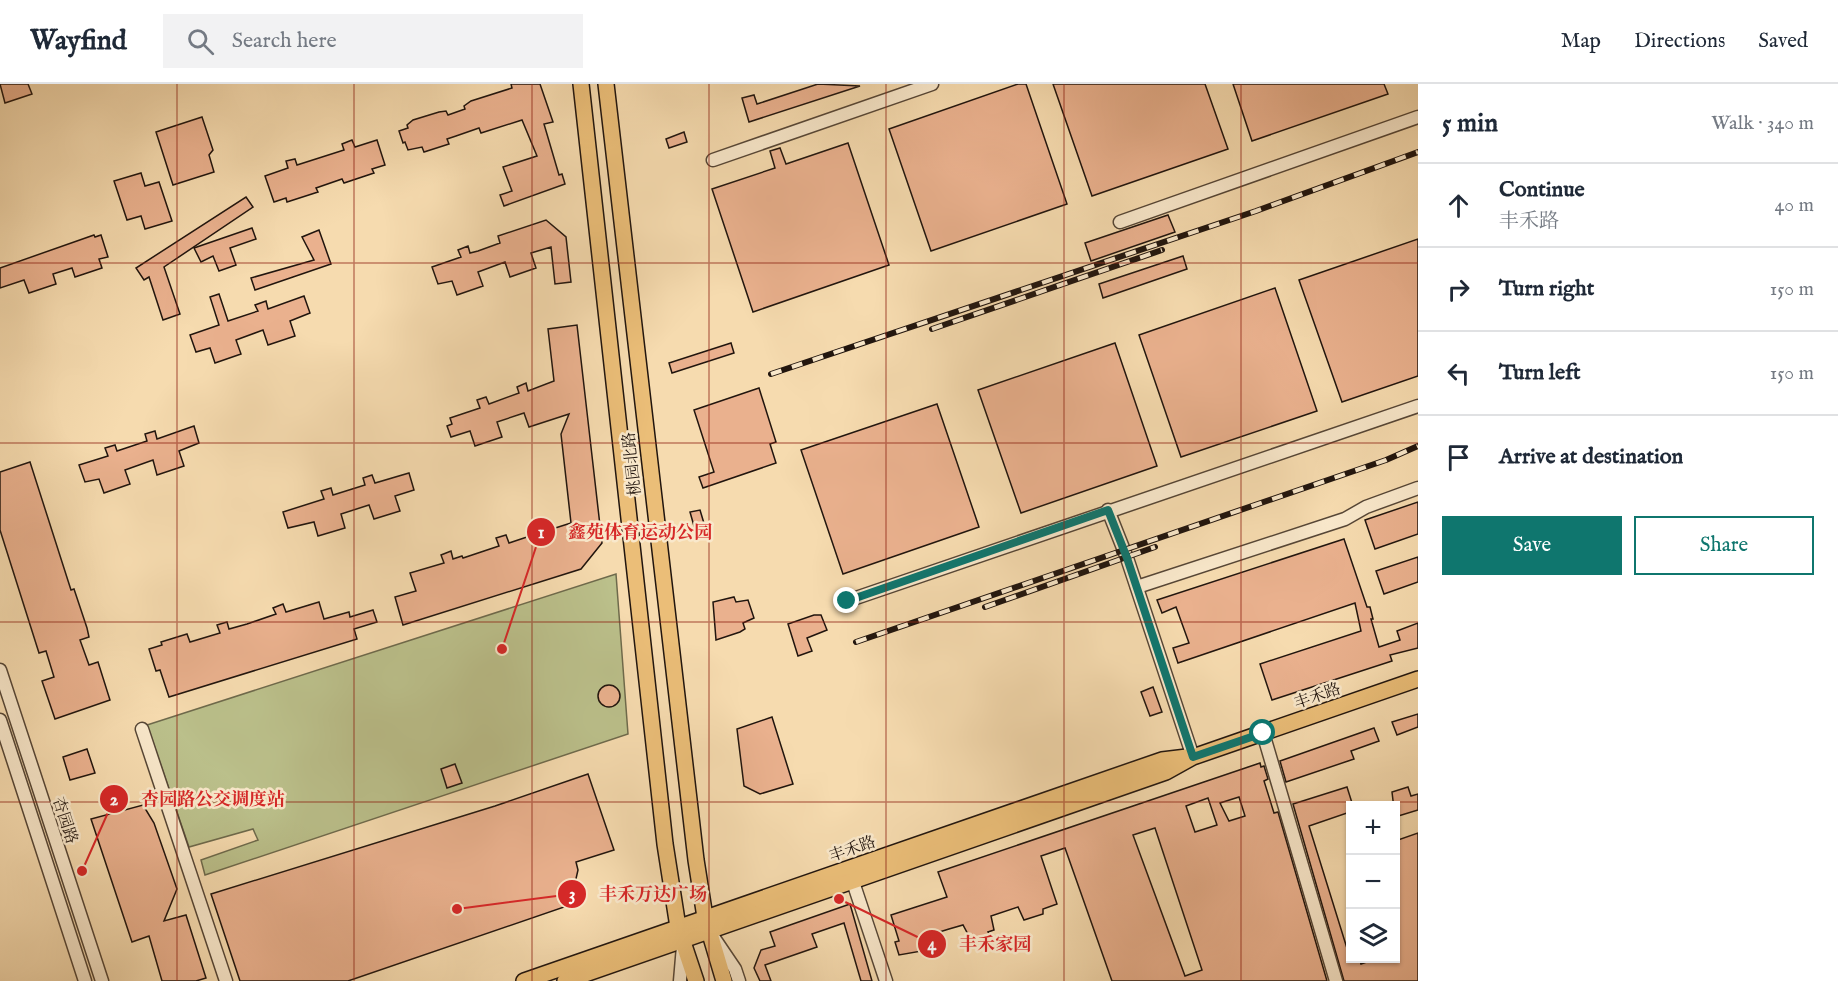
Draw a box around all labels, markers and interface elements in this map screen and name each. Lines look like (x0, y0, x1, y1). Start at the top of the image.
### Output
search box (163, 14, 583, 68)
text: Wayfind (30, 24, 127, 59)
icon: search (184, 25, 217, 58)
text: Search here (232, 27, 337, 55)
text: Map (1561, 28, 1601, 55)
text: Directions (1634, 28, 1725, 55)
text: Saved (1758, 28, 1808, 55)
text: 5 min (1442, 107, 1498, 140)
text: Walk · 340 m (1711, 111, 1814, 136)
text: Continue (1499, 176, 1585, 204)
icon: ahead (1442, 189, 1475, 222)
text: 40 m (1775, 193, 1814, 218)
text: 丰禾路 (1499, 209, 1559, 234)
icon: right (1442, 273, 1475, 306)
text: Turn right (1499, 275, 1594, 303)
text: 150 m (1770, 277, 1814, 302)
icon: left (1442, 357, 1475, 390)
text: Turn left (1499, 359, 1581, 387)
text: 150 m (1770, 361, 1814, 386)
street label: 桃园北路 (620, 431, 646, 497)
icon: arrive (1442, 441, 1475, 474)
text: Arrive at destination (1499, 443, 1683, 471)
callout: 鑫苑体育运动公园 (526, 514, 724, 550)
button: Save (1442, 516, 1622, 575)
button: Share (1634, 516, 1814, 575)
text: 1 (538, 522, 545, 545)
text: 鑫苑体育运动公园 (568, 522, 712, 545)
route end (833, 587, 859, 613)
street label: 丰禾路 (1292, 680, 1344, 714)
route start (1249, 719, 1275, 745)
callout: 杏园路公交调度站 (99, 781, 297, 817)
text: 2 (110, 789, 119, 812)
text: 杏园路公交调度站 (141, 789, 285, 812)
street label: 杏园路 (47, 795, 81, 847)
map controls (1346, 801, 1400, 963)
button: + (1346, 801, 1400, 855)
street label: 丰禾路 (827, 833, 879, 867)
button: − (1346, 855, 1400, 909)
callout: 丰禾万达广场 (557, 876, 719, 912)
text: 3 (569, 884, 575, 907)
text: 丰禾万达广场 (599, 884, 707, 907)
button: layers (1346, 909, 1400, 963)
callout: 丰禾家园 (917, 926, 1043, 962)
text: 4 (928, 934, 938, 957)
text: 丰禾家园 (959, 934, 1031, 957)

